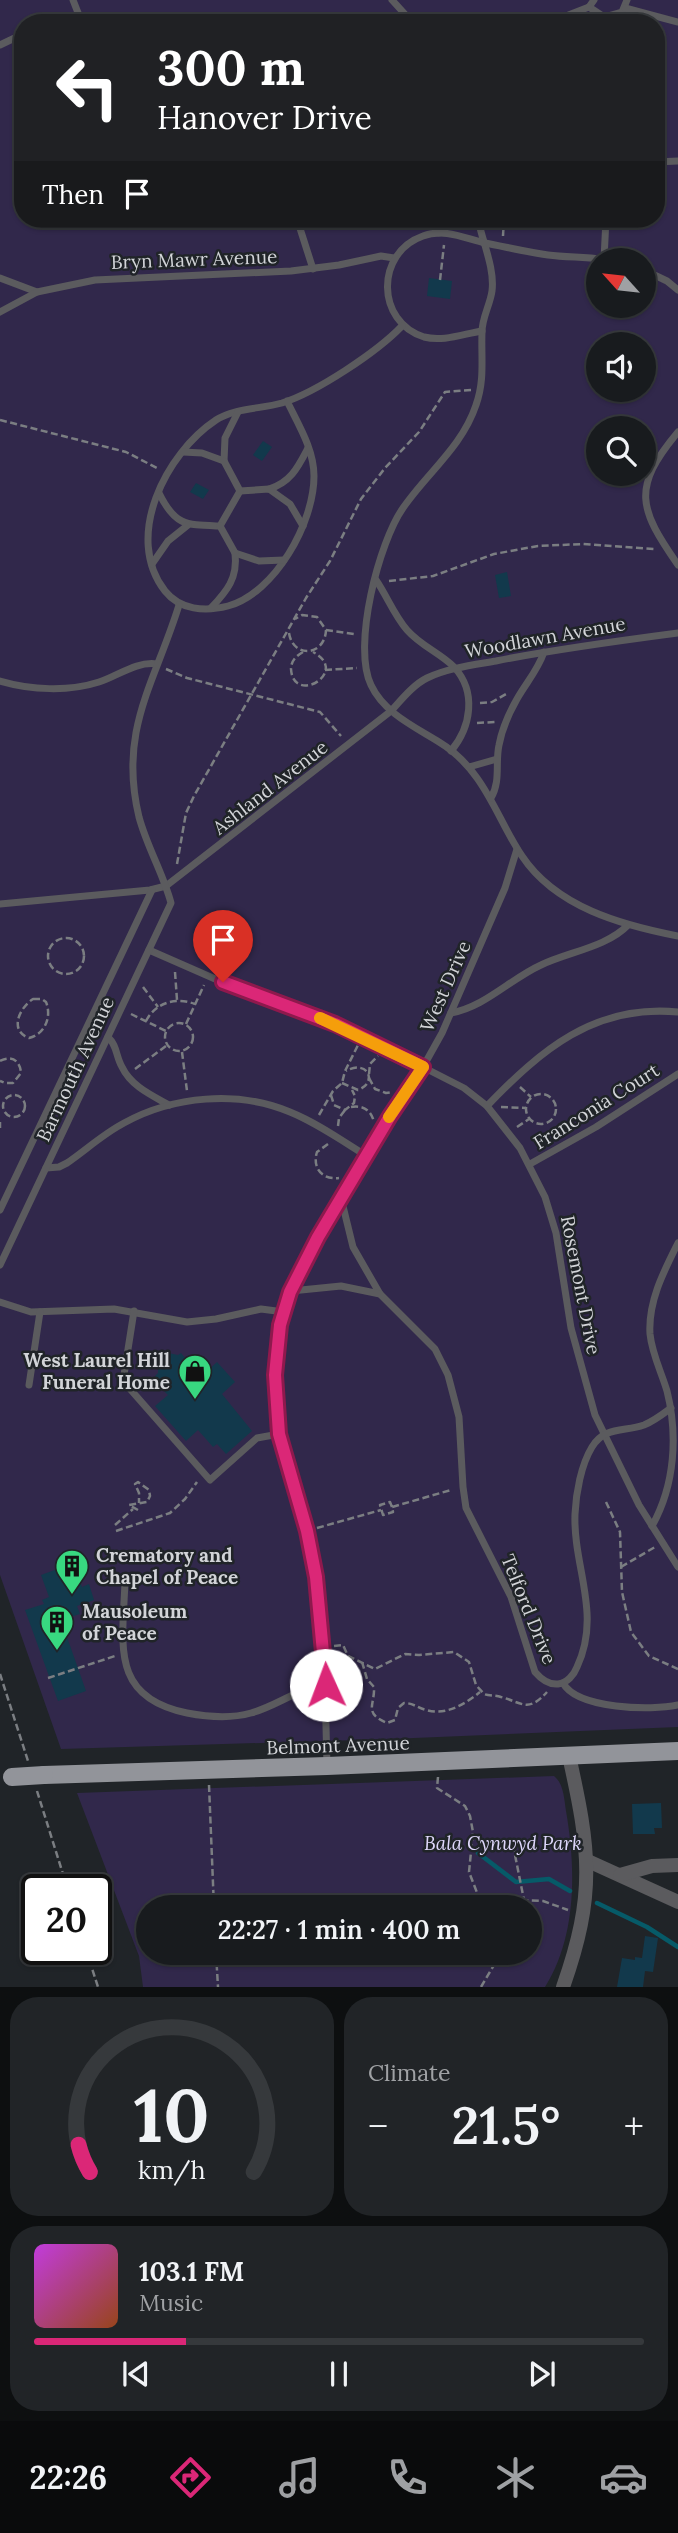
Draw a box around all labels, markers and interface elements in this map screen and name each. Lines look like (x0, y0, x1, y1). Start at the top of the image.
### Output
text: 300 m (157, 36, 305, 98)
icon: left (42, 42, 133, 133)
text: Hanover Drive (157, 97, 372, 138)
icon: arrive (118, 175, 156, 213)
text: Then (42, 178, 104, 211)
street label: Bryn Mawr Avenue (110, 244, 278, 274)
north arrow (586, 248, 656, 318)
map controls (586, 248, 656, 486)
button: sound (586, 332, 656, 402)
button: search (586, 416, 656, 486)
street label: Woodlawn Avenue (463, 611, 627, 663)
street label: Ashland Avenue (207, 735, 332, 840)
pin (193, 910, 253, 982)
icon: arrive (204, 921, 242, 959)
street label: West Drive (414, 937, 476, 1035)
street label: Barmouth Avenue (31, 993, 119, 1145)
street label: Franconia Court (529, 1057, 664, 1154)
street label: Rosemont Drive (556, 1213, 606, 1357)
place label: West Laurel Hill Funeral Home (23, 1348, 170, 1394)
shop icon: West Laurel Hill Funeral Home (176, 1352, 214, 1401)
place label: Crematory and Chapel of Peace (96, 1543, 238, 1589)
building icon: Crematory and Chapel of Peace (53, 1547, 91, 1596)
street label: Telford Drive (496, 1551, 562, 1667)
place label: Mausoleum of Peace (82, 1599, 188, 1645)
building icon: Mausoleum of Peace (38, 1603, 76, 1652)
position arrow (289, 1648, 363, 1722)
street label: Belmont Avenue (266, 1731, 410, 1759)
park label: Bala Cynwyd Park (424, 1831, 582, 1855)
speed limit sign: 20 (21, 1874, 112, 1965)
text: 22:27 · 1 min · 400 m (218, 1913, 460, 1946)
text: Climate (368, 2058, 450, 2087)
text: 10 (134, 2070, 210, 2163)
text: 21.5° (452, 2092, 560, 2158)
text: − (368, 2102, 388, 2150)
text: + (624, 2102, 644, 2150)
text: km/h (138, 2154, 206, 2186)
text: 103.1 FM (139, 2255, 244, 2288)
text: Music (139, 2288, 203, 2317)
icon: previous (117, 2355, 155, 2393)
icon: pause (320, 2355, 358, 2393)
icon: next (523, 2355, 561, 2393)
icon: directions (166, 2453, 215, 2502)
icon: music (275, 2453, 324, 2502)
icon: phone (383, 2453, 432, 2502)
icon: climate (491, 2453, 540, 2502)
icon: car (599, 2453, 648, 2502)
text: 22:26 (30, 2457, 107, 2498)

